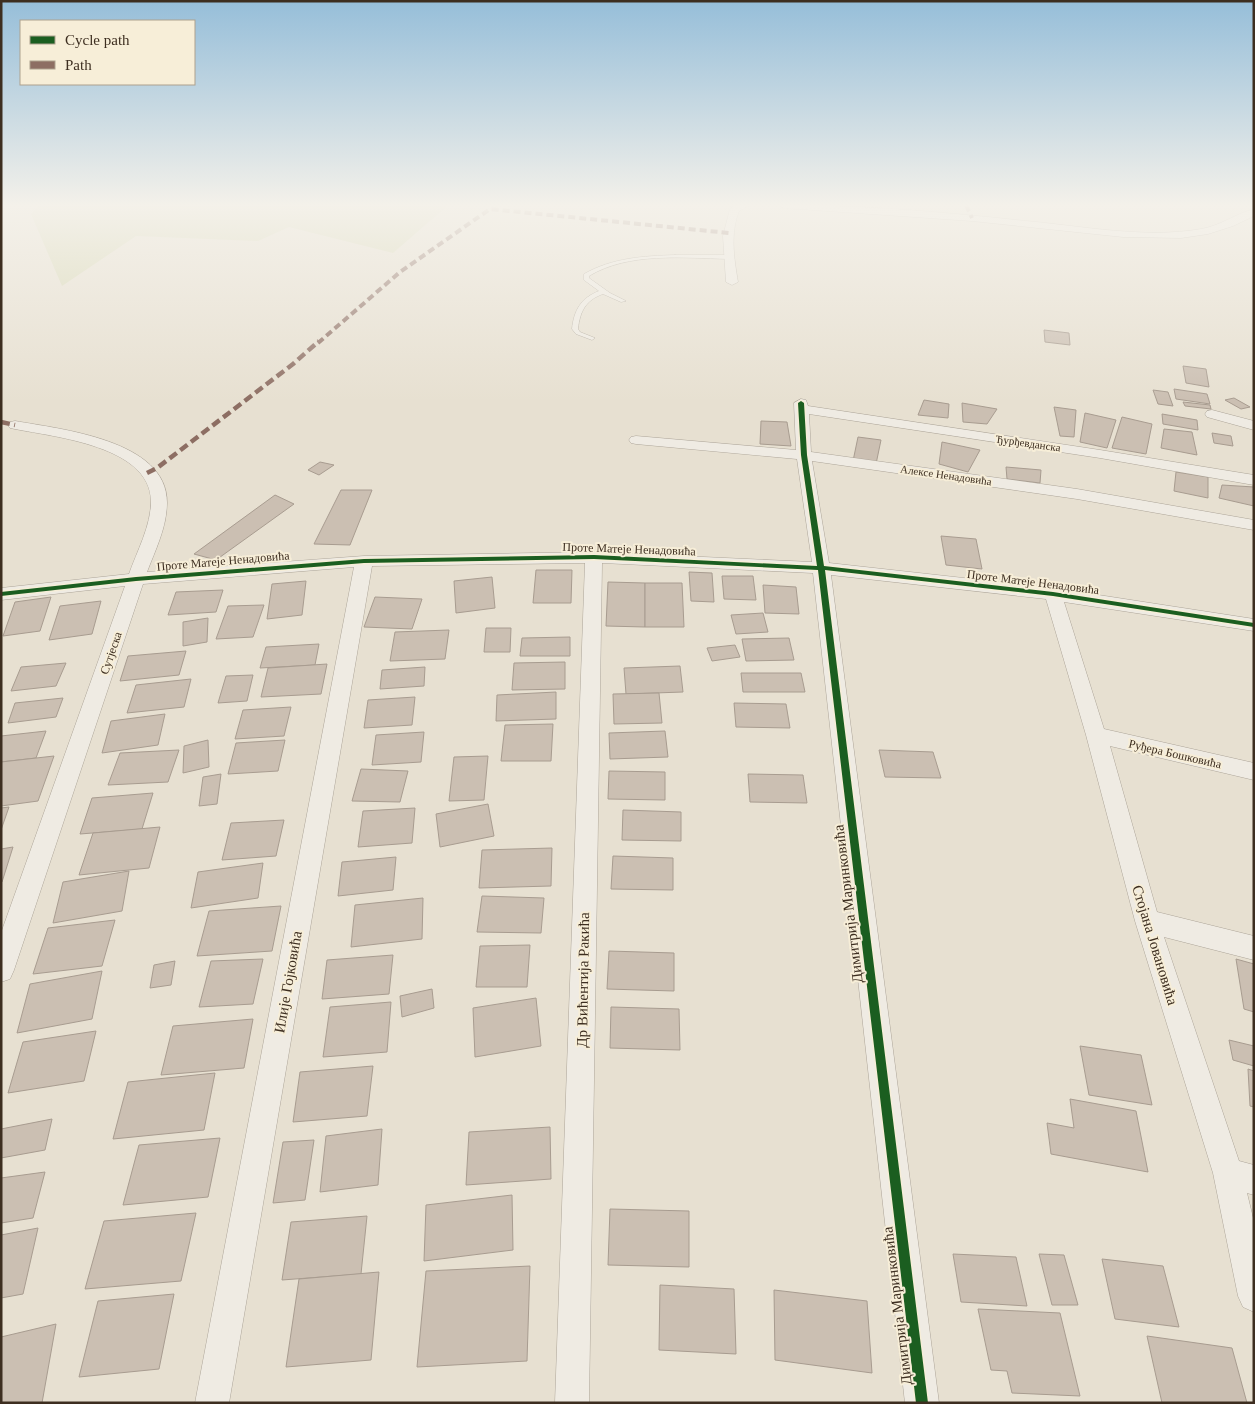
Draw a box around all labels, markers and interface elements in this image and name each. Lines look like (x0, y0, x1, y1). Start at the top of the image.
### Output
legend (20, 20, 195, 85)
text: Cycle path (65, 32, 130, 48)
text: Path (65, 57, 92, 73)
street label: Ђурђевданска (995, 432, 1061, 454)
street label: Алексе Ненадовића (900, 463, 993, 487)
street label: Проте Матеје Ненадовића (562, 540, 696, 558)
street label: Проте Матеје Ненадовића (156, 548, 291, 574)
street label: Проте Матеје Ненадовића (966, 567, 1101, 597)
street label: Сутјеска (97, 629, 125, 676)
street label: Руђера Бошковића (1127, 737, 1223, 772)
street label: Димитрија Маринковића (830, 824, 866, 984)
street label: Стојана Јовановића (1129, 883, 1181, 1007)
street label: Др Вићентија Ракића (574, 912, 592, 1048)
street label: Илије Гојковића (271, 929, 305, 1034)
street label: Димитрија Маринковића (879, 1226, 915, 1386)

